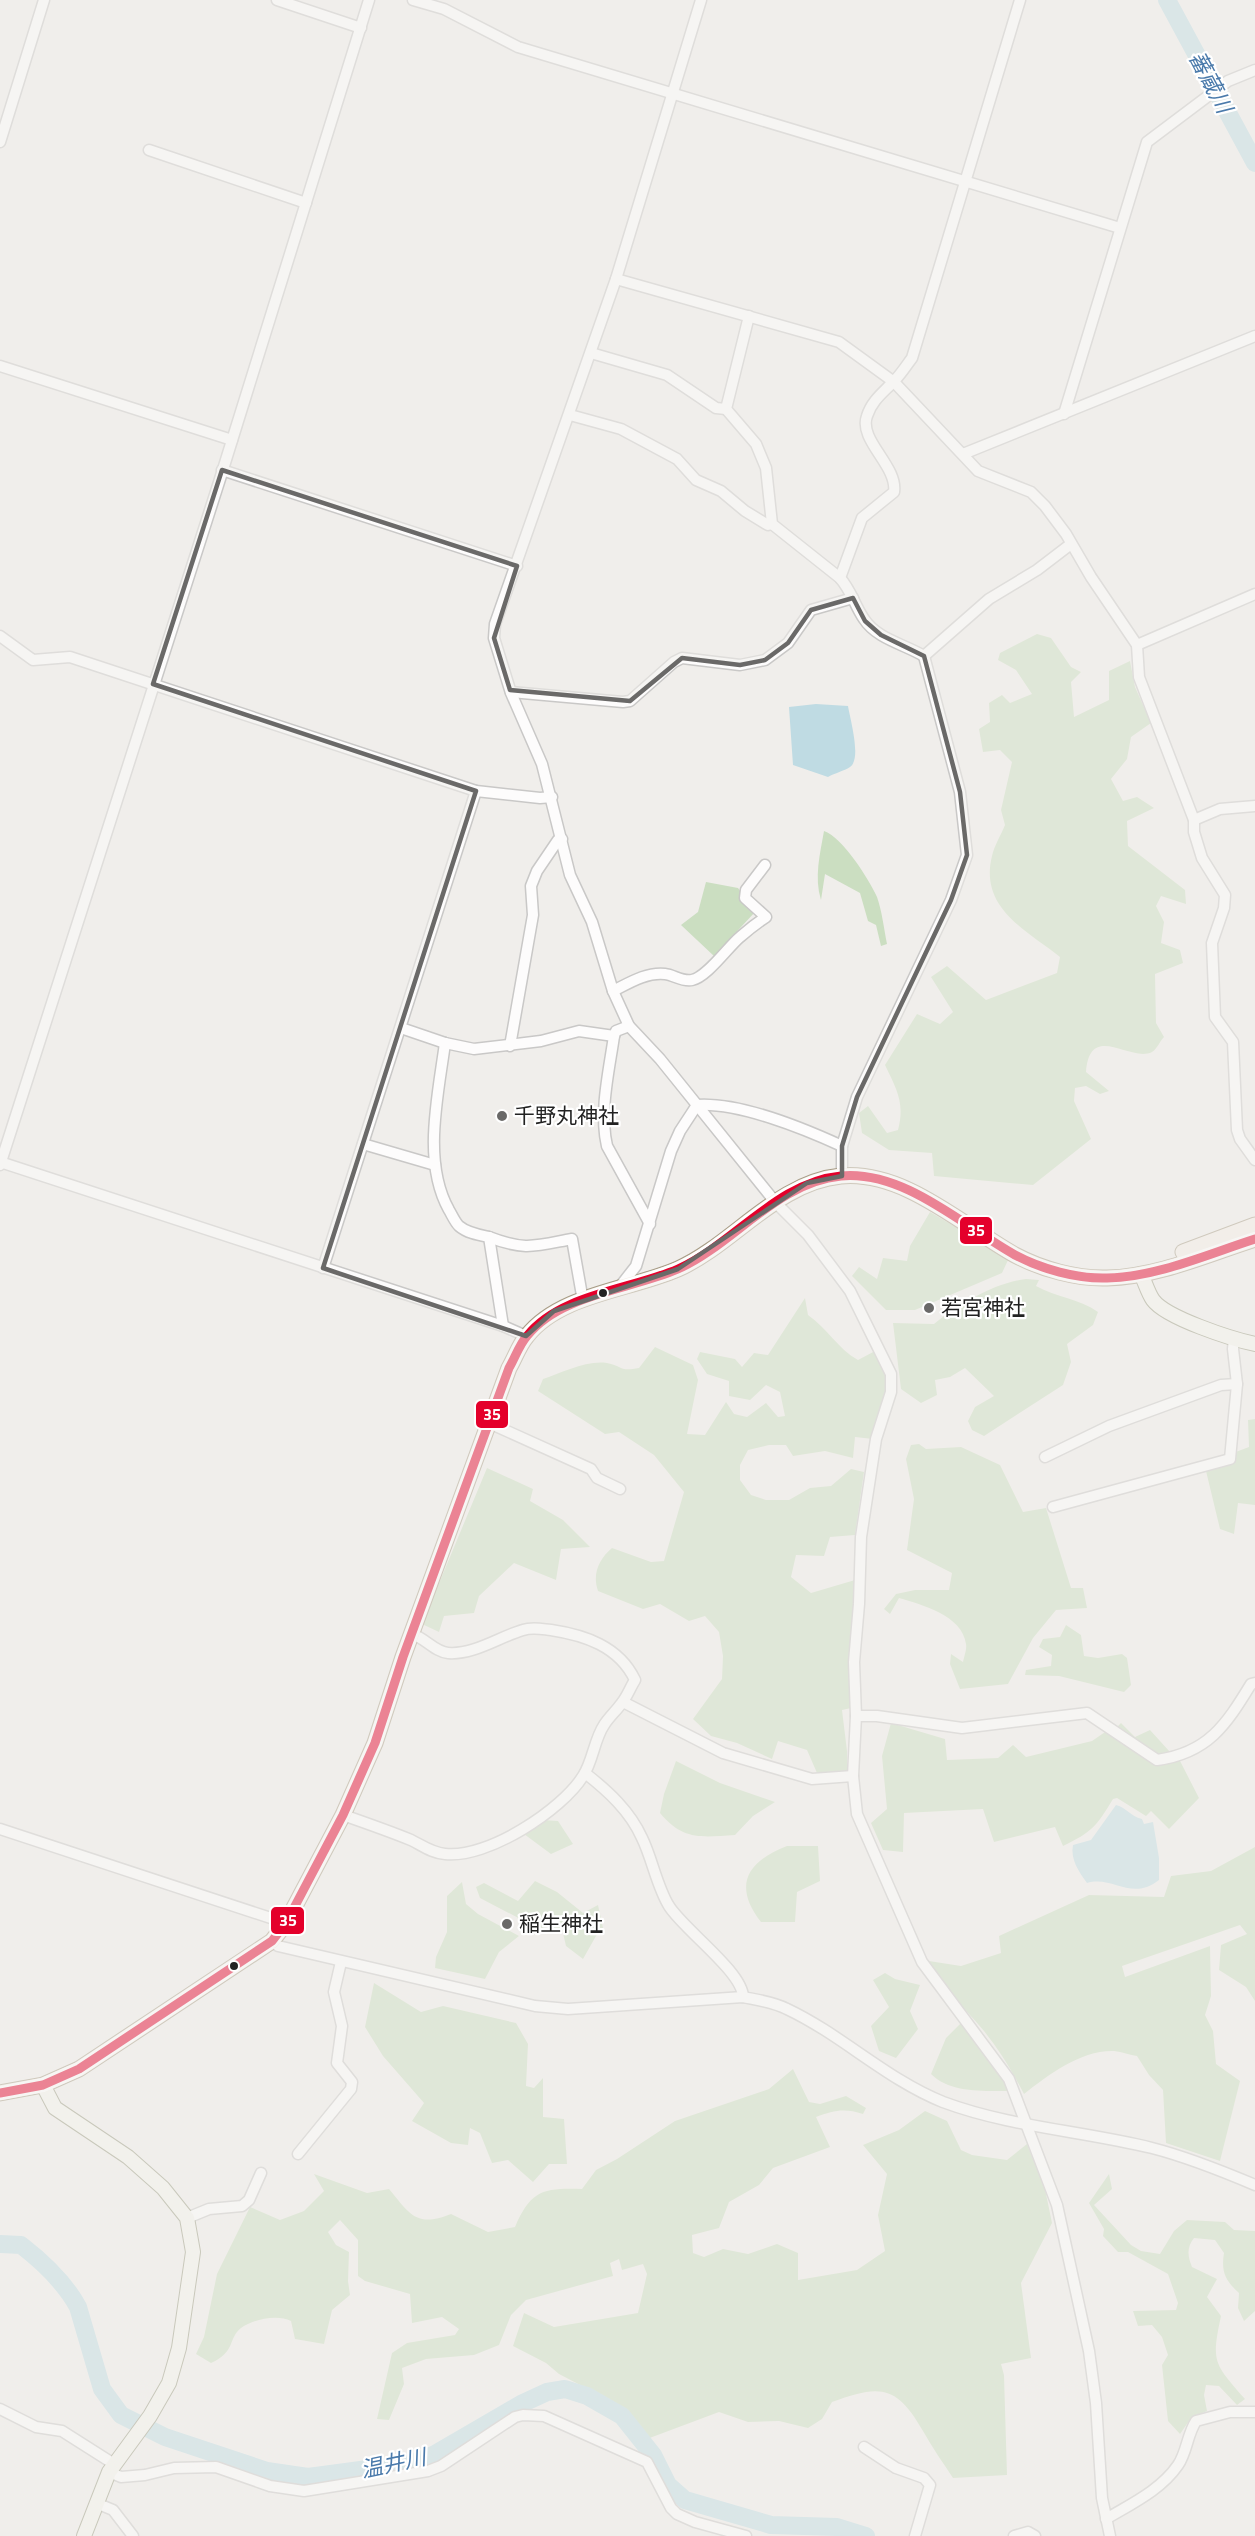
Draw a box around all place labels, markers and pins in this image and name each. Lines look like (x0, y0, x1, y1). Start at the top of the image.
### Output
place label: 千野丸神社 (514, 1099, 619, 1131)
marker: 千野丸神社 (495, 1109, 509, 1123)
unlabelled marker (597, 1287, 609, 1299)
place label: 若宮神社 (941, 1291, 1025, 1323)
marker: 若宮神社 (922, 1301, 936, 1315)
place label: 稲生神社 (519, 1907, 603, 1939)
marker: 稲生神社 (500, 1917, 514, 1931)
unlabelled marker (228, 1960, 240, 1972)

